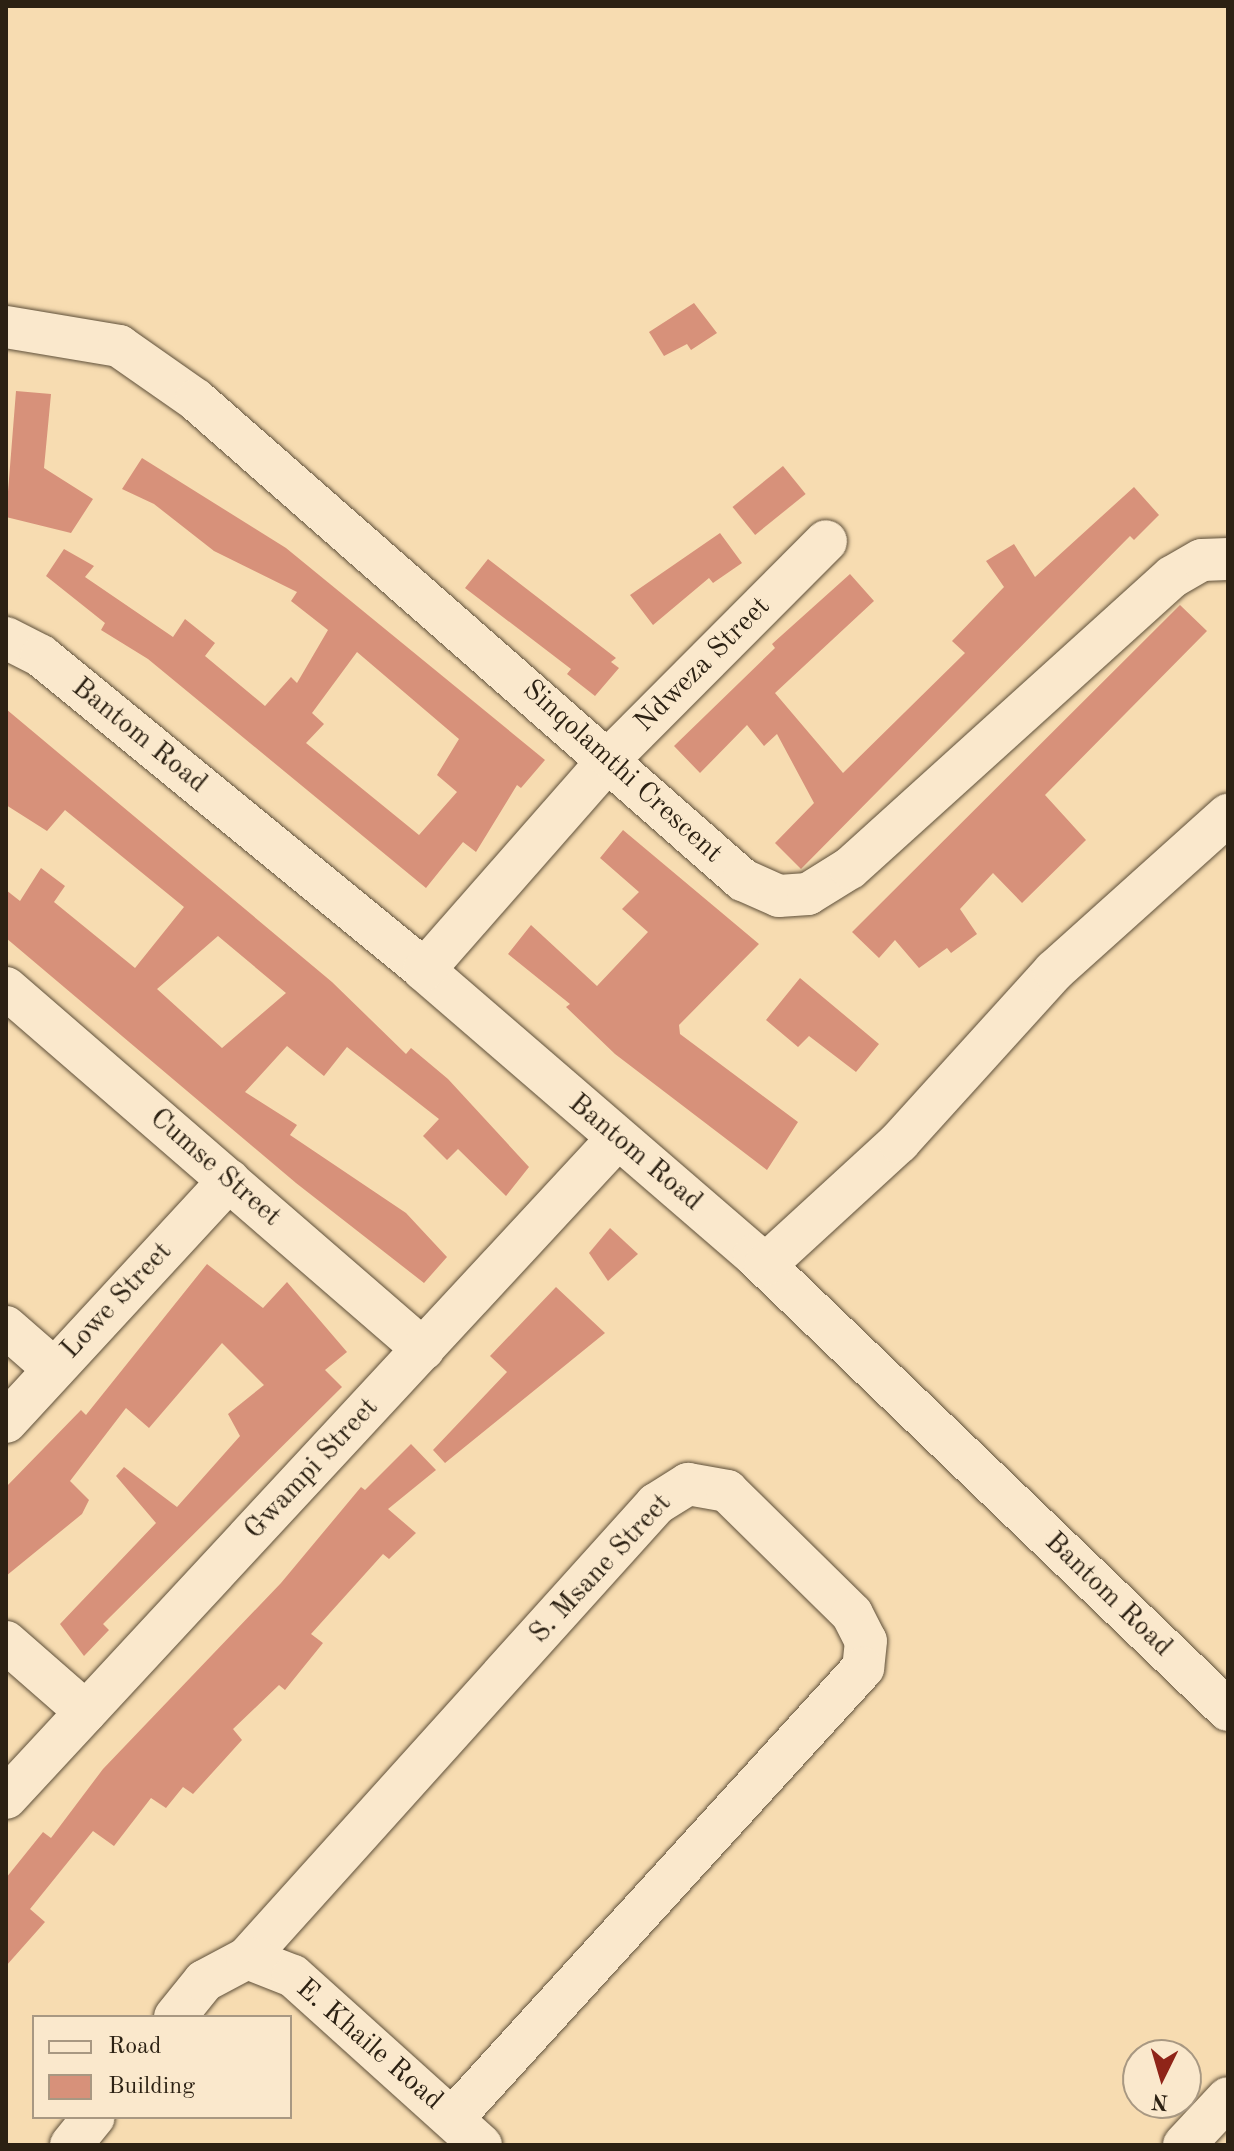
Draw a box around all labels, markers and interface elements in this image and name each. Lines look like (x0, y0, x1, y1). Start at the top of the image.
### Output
street label: Ndweza Street (628, 590, 778, 740)
street label: Bantom Road (65, 671, 213, 801)
street label: Sinqolamthi Crescent (515, 673, 729, 871)
street label: Bantom Road (561, 1087, 709, 1219)
street label: Cumse Street (142, 1102, 288, 1234)
street label: Lowe Street (54, 1236, 180, 1366)
street label: Gwampi Street (238, 1391, 386, 1547)
street label: S. Msane Street (523, 1487, 679, 1651)
street label: Bantom Road (1037, 1526, 1179, 1664)
street label: E. Khaile Road (289, 1972, 449, 2118)
legend (32, 2015, 292, 2119)
text: Road (108, 2035, 161, 2059)
north arrow (1122, 2039, 1202, 2119)
text: Building (108, 2075, 195, 2099)
text: N (1151, 2089, 1169, 2113)

